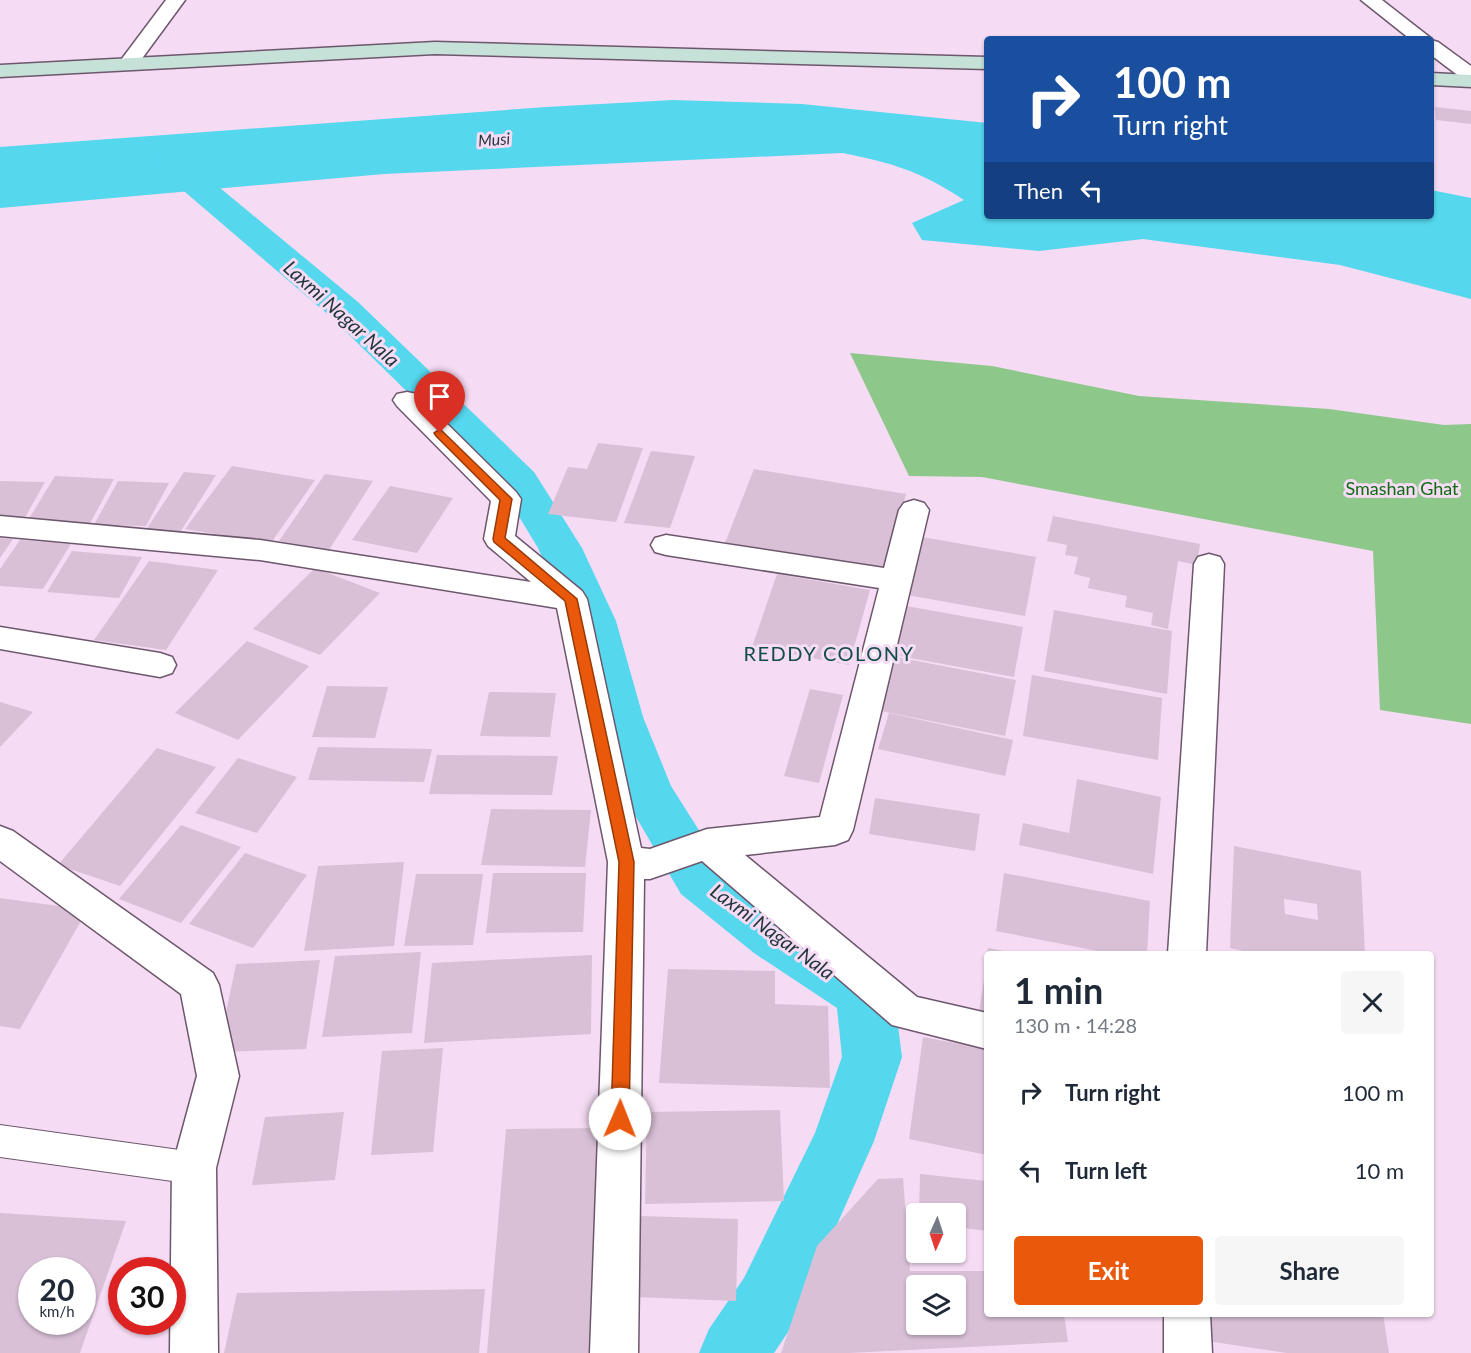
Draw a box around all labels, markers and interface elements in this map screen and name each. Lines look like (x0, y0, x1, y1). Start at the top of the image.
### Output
text: 100 m (1113, 57, 1231, 107)
icon: right (1014, 60, 1092, 138)
text: Turn right (1113, 108, 1228, 141)
water label: Musi (477, 128, 511, 150)
icon: left (1075, 174, 1108, 207)
text: Then (1014, 177, 1063, 204)
water label: Laxmi Nagar Nala (279, 255, 405, 371)
pin (414, 371, 465, 433)
icon: arrive (423, 380, 456, 413)
park label: Smashan Ghat (1345, 477, 1459, 499)
district label: REDDY COLONY (744, 641, 914, 665)
water label: Laxmi Nagar Nala (706, 878, 840, 984)
text: 1 min (1014, 968, 1103, 1012)
button: close (1341, 971, 1404, 1034)
text: 130 m · 14:28 (1014, 1013, 1137, 1037)
icon: right (1014, 1076, 1047, 1109)
text: Turn right (1065, 1079, 1160, 1106)
text: 100 m (1342, 1079, 1404, 1106)
position arrow (588, 1087, 652, 1151)
icon: left (1014, 1154, 1047, 1187)
text: Turn left (1065, 1157, 1147, 1184)
text: 10 m (1355, 1157, 1404, 1184)
north arrow (906, 1203, 966, 1263)
map controls (906, 1203, 966, 1335)
button: Exit (1014, 1236, 1203, 1305)
button: Share (1215, 1236, 1404, 1305)
speed limit sign: 30 (108, 1257, 186, 1335)
text: 20 (40, 1271, 74, 1307)
button: layers (906, 1275, 966, 1335)
text: km/h (39, 1302, 75, 1320)

